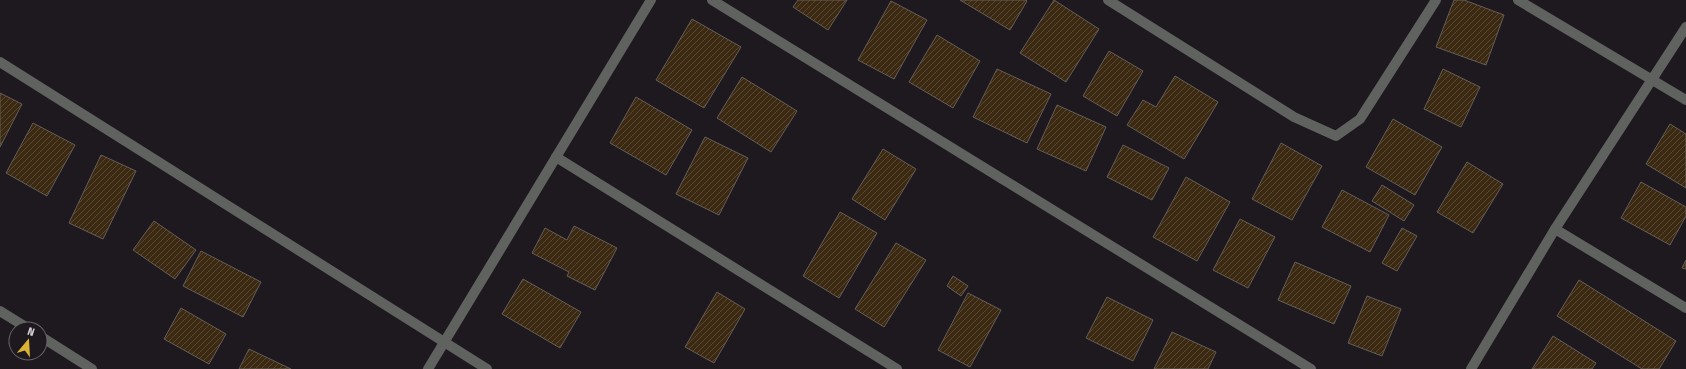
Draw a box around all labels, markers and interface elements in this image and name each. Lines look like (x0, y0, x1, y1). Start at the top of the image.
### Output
north arrow (8, 321, 48, 361)
text: N (26, 325, 36, 339)

